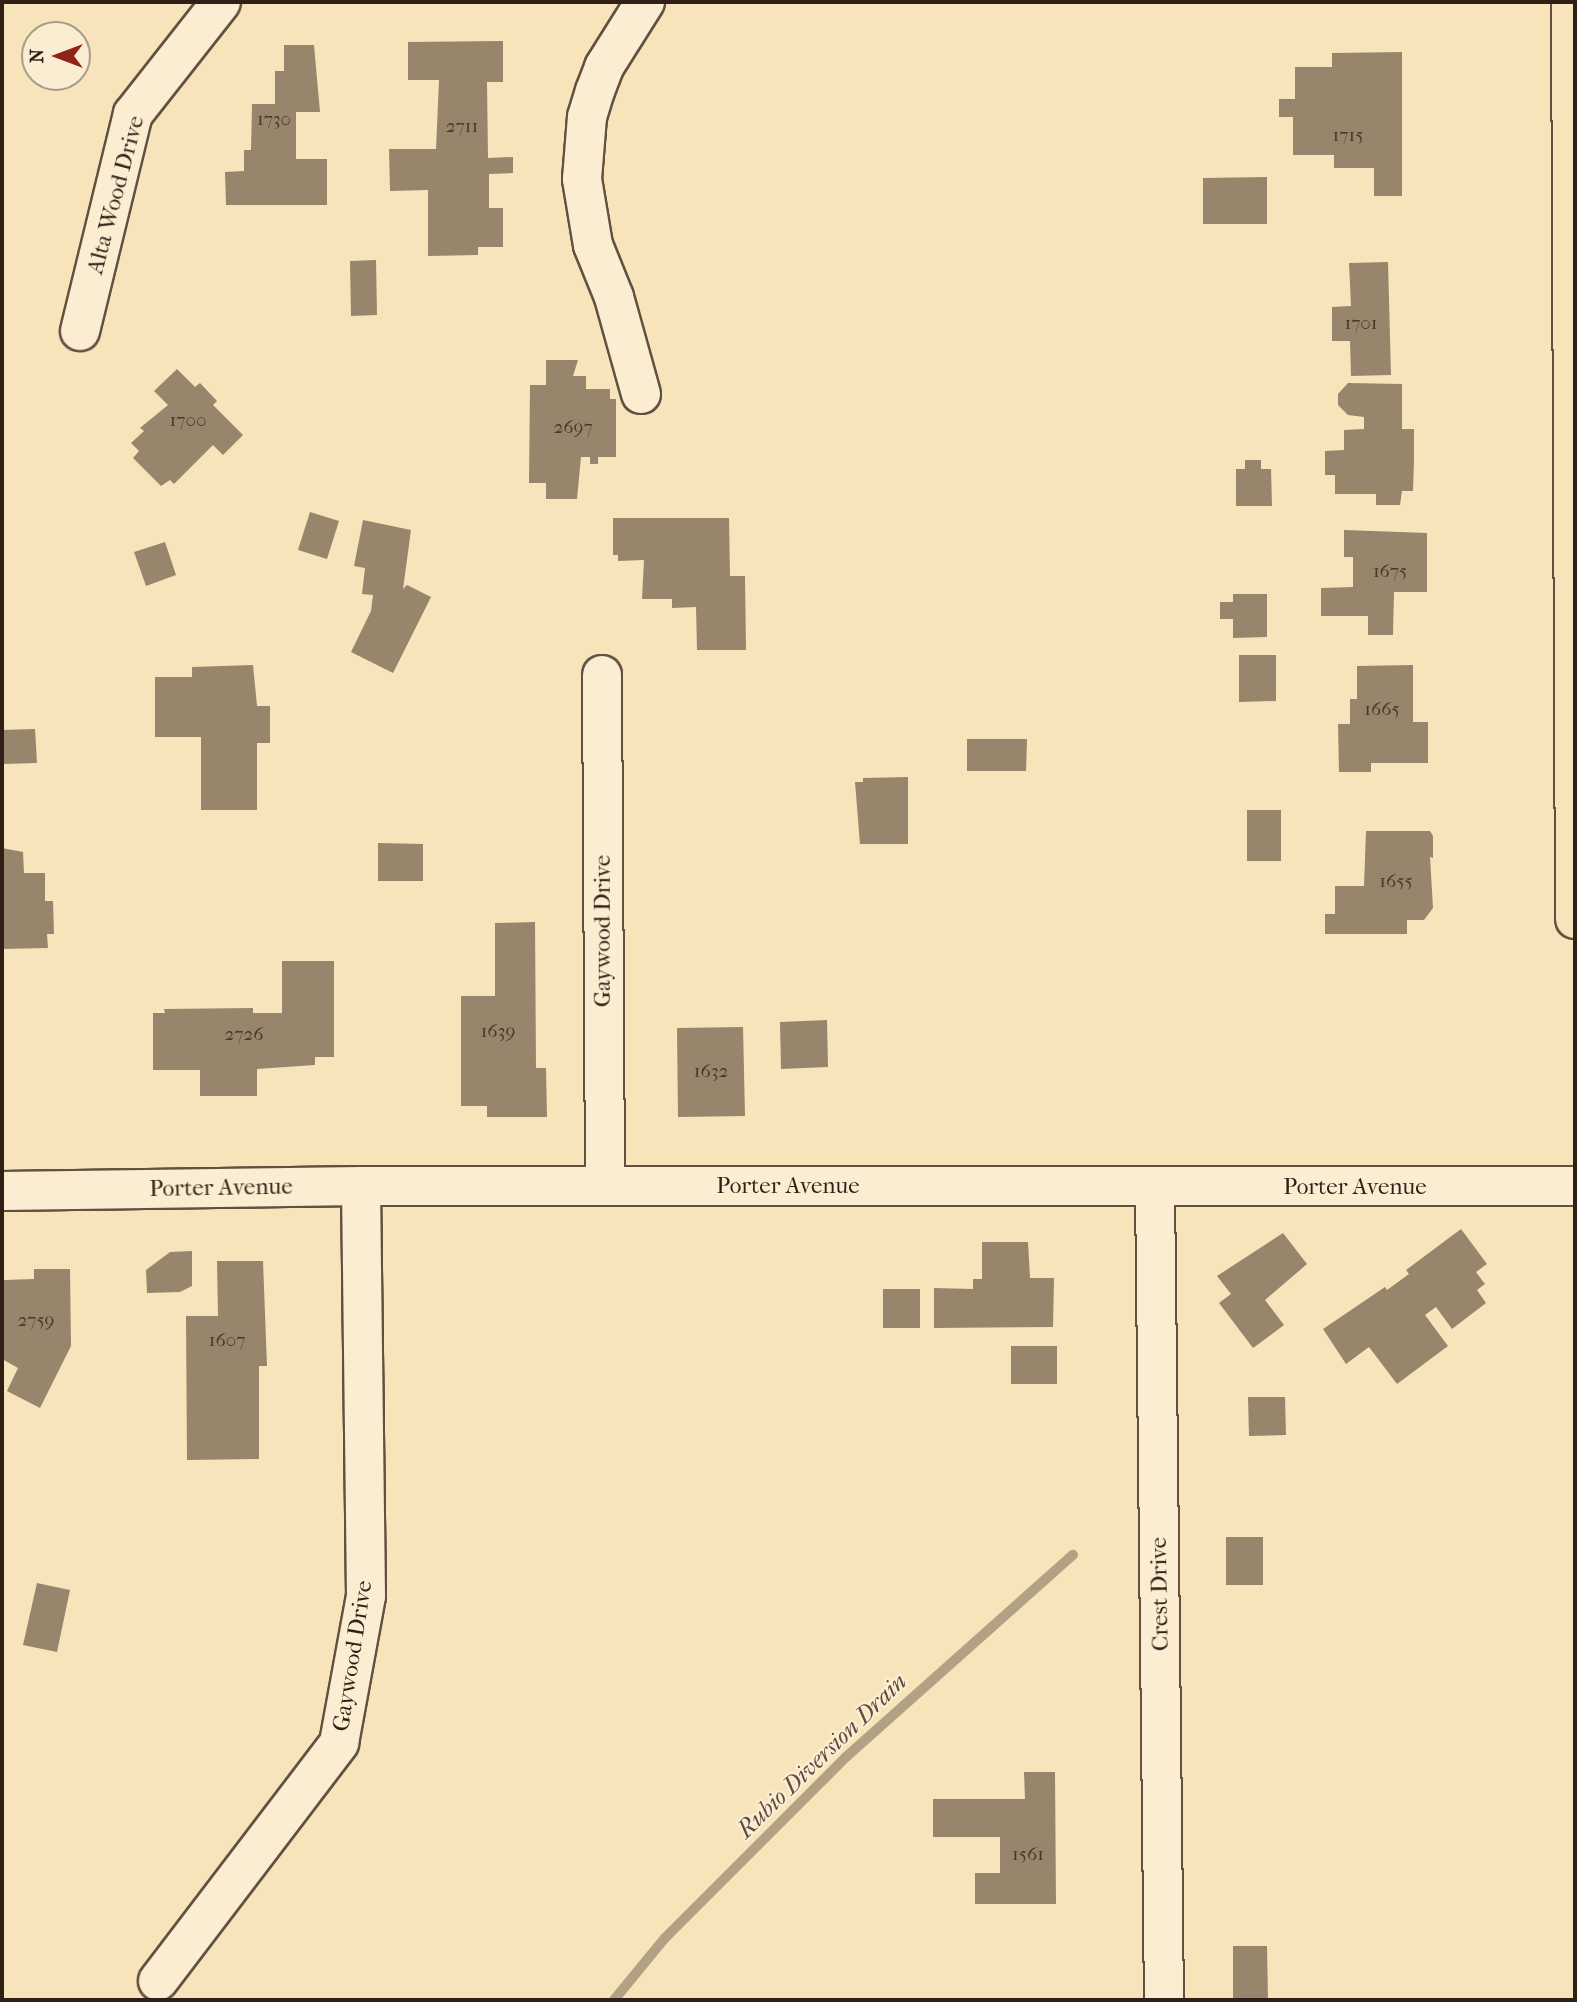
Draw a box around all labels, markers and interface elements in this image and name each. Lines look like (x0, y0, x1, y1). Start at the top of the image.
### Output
north arrow (21, 21, 91, 91)
text: N (26, 49, 48, 63)
house number: 1730 (257, 109, 291, 131)
street label: Alta Wood Drive (82, 113, 150, 277)
house number: 2711 (446, 116, 478, 138)
house number: 1715 (1333, 125, 1363, 147)
house number: 1701 (1344, 313, 1378, 335)
house number: 1700 (170, 410, 206, 432)
house number: 2697 (553, 417, 593, 439)
house number: 1675 (1373, 561, 1407, 583)
house number: 1665 (1364, 699, 1400, 721)
street label: Gaywood Drive (589, 855, 617, 1007)
house number: 1655 (1379, 871, 1413, 893)
house number: 1639 (481, 1021, 515, 1043)
house number: 2726 (225, 1024, 263, 1046)
house number: 1632 (694, 1061, 728, 1083)
street label: Porter Avenue (716, 1172, 860, 1200)
street label: Porter Avenue (149, 1173, 293, 1203)
street label: Porter Avenue (1283, 1173, 1427, 1201)
house number: 2759 (17, 1310, 55, 1332)
house number: 1607 (209, 1330, 245, 1352)
street label: Crest Drive (1145, 1537, 1175, 1651)
street label: Gaywood Drive (327, 1579, 379, 1733)
water label: Rubio Diversion Drain (731, 1668, 913, 1844)
house number: 1561 (1012, 1844, 1044, 1866)

